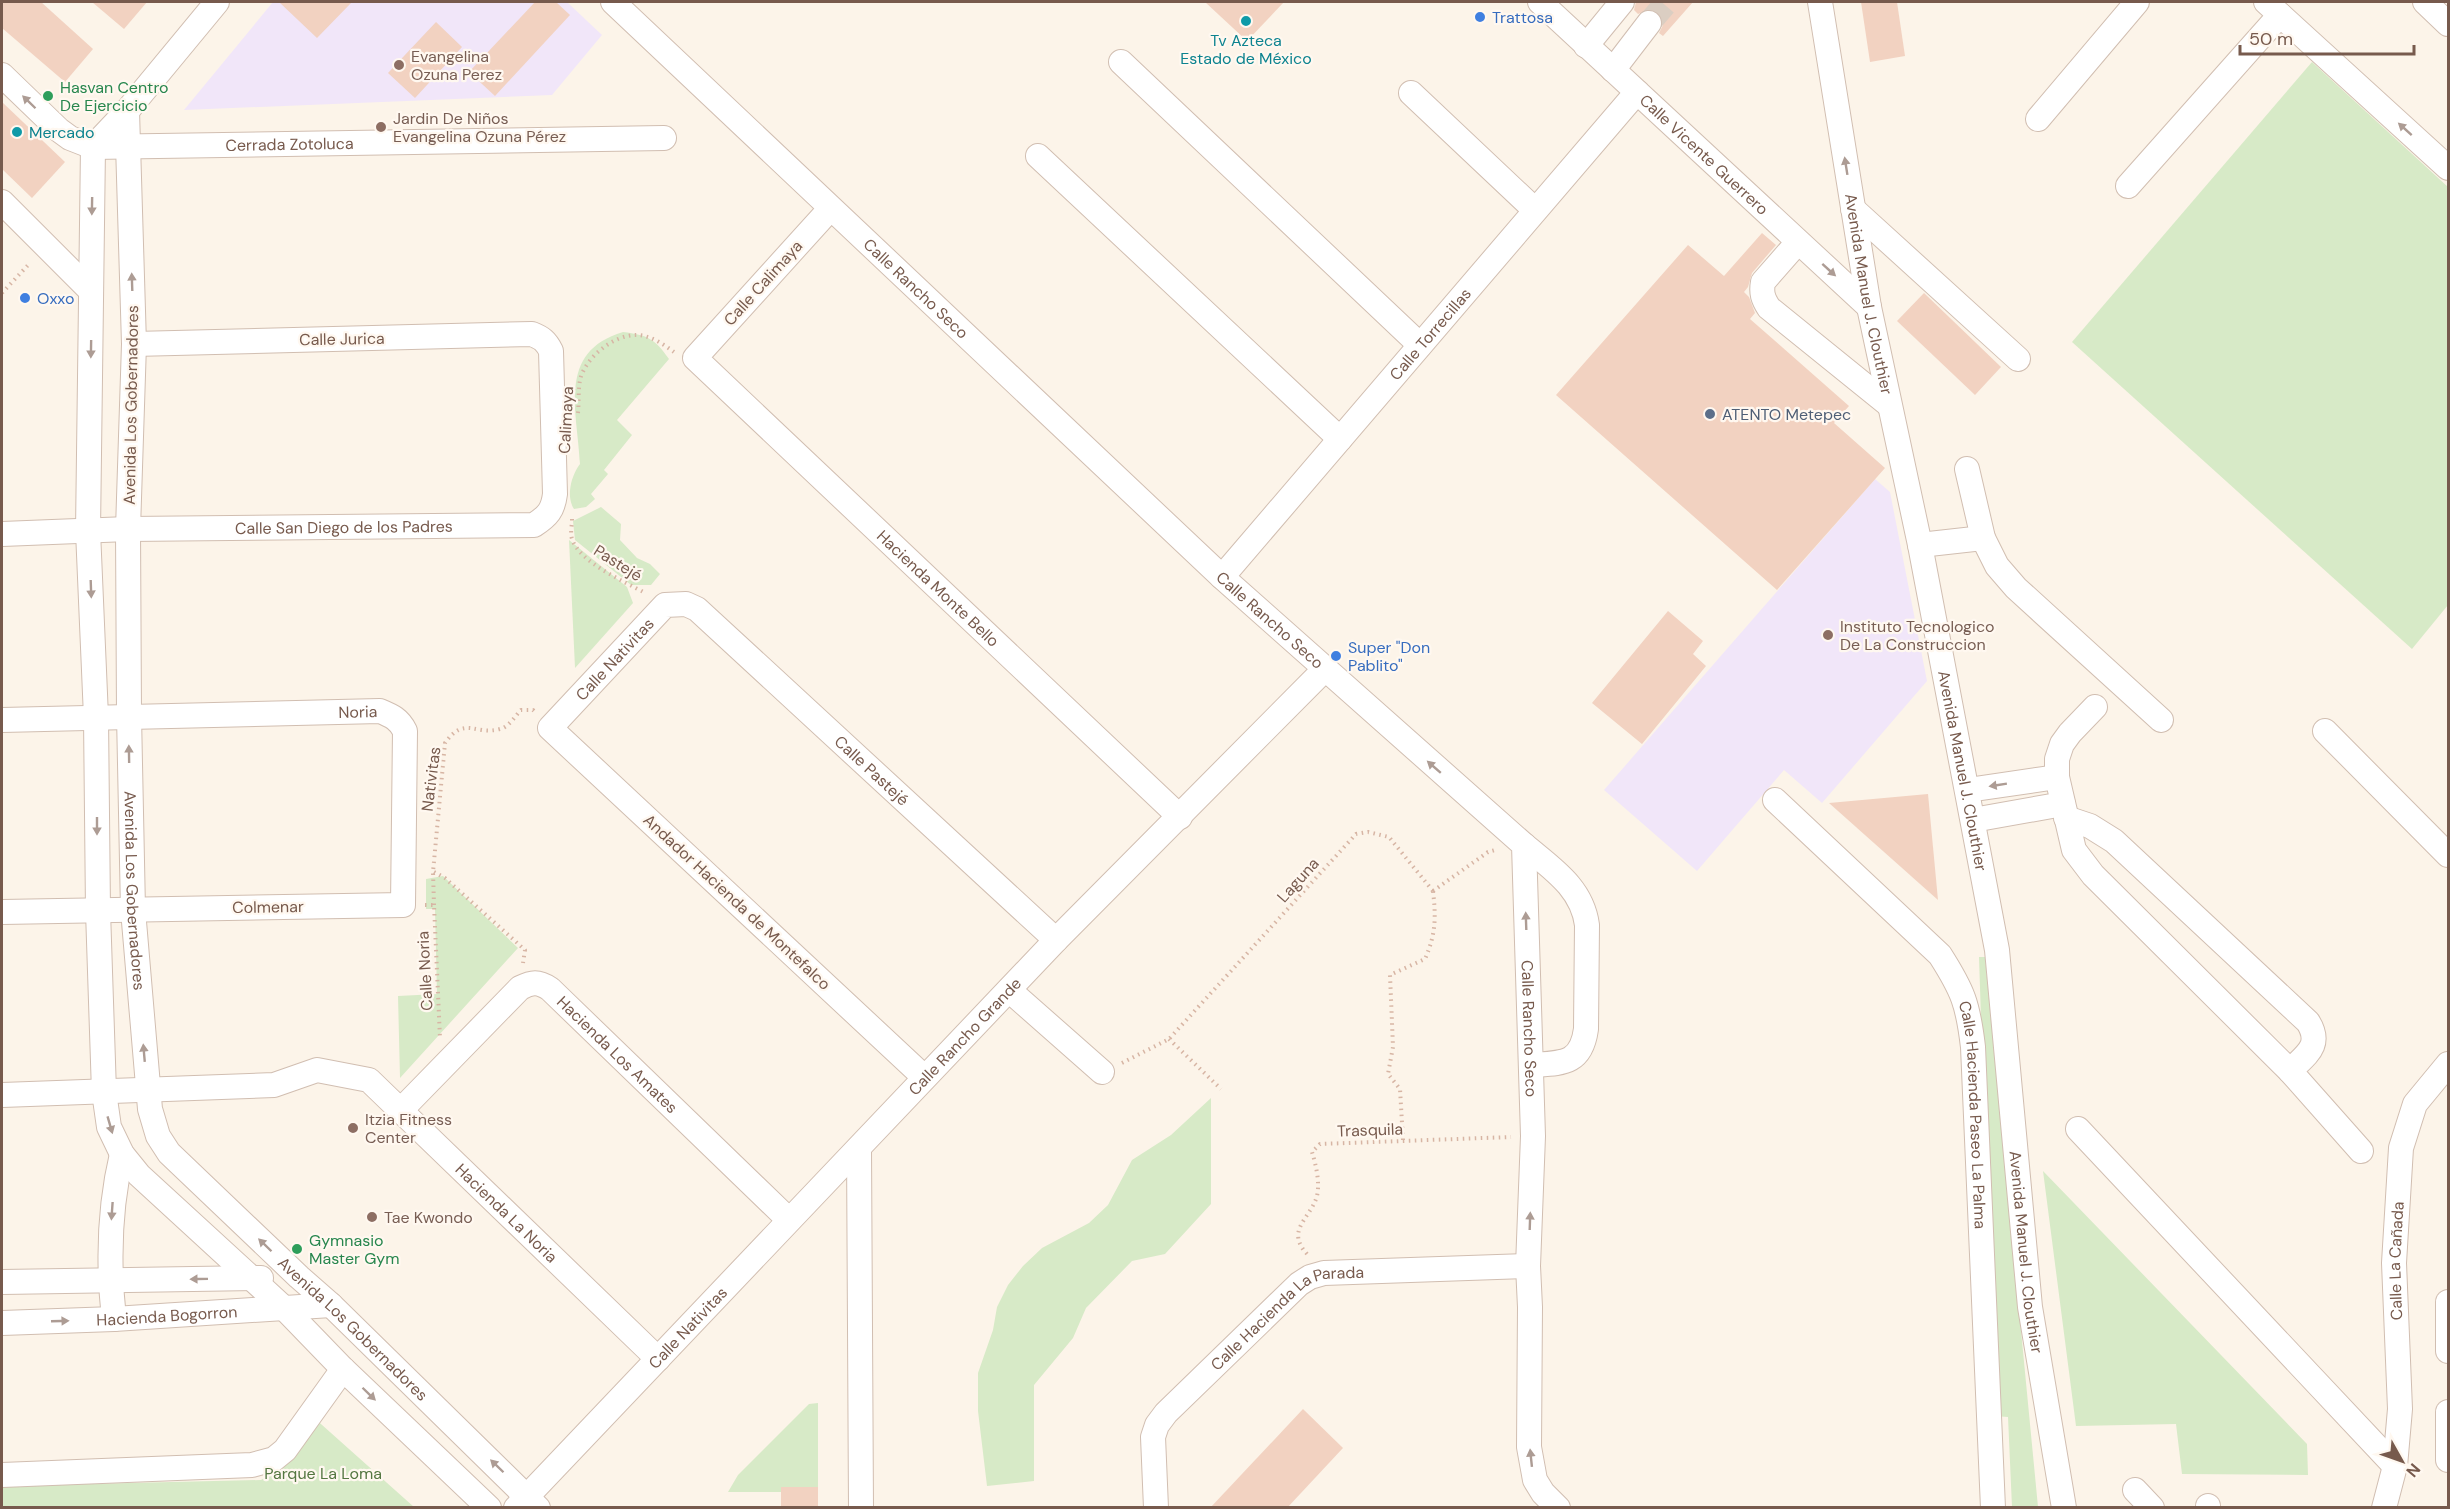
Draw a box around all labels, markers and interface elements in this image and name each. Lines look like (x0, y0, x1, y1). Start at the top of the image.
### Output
place label: Trattosa (1492, 7, 1553, 28)
marker: Trattosa (1473, 10, 1487, 24)
marker: Tv Azteca Estado de México (1239, 14, 1253, 28)
scale bar (2240, 18, 2414, 56)
text: 50 m (2249, 27, 2293, 51)
place label: Tv Azteca Estado de México (1180, 30, 1312, 69)
place label: Evangelina Ozuna Perez (411, 46, 502, 85)
marker: Evangelina Ozuna Perez (392, 58, 406, 72)
place label: Hasvan Centro De Ejercicio (60, 77, 169, 116)
marker: Hasvan Centro De Ejercicio (41, 89, 55, 103)
street label: Calle Vicente Guerrero (1635, 89, 1773, 219)
one-way arrow (22, 95, 36, 109)
place label: Jardin De Niños Evangelina Ozuna Pérez (393, 108, 566, 147)
marker: Jardin De Niños Evangelina Ozuna Pérez (374, 120, 388, 134)
place label: Mercado (29, 122, 95, 143)
one-way arrow (2398, 123, 2413, 136)
marker: Mercado (10, 125, 24, 139)
street label: Cerrada Zotoluca (225, 132, 354, 155)
one-way arrow (1841, 156, 1850, 175)
street label: Avenida Manuel J. Clouthier (1840, 192, 1898, 396)
one-way arrow (87, 196, 97, 215)
street label: Calle Rancho Seco (859, 234, 973, 343)
street label: Calle Calimaya (719, 236, 807, 330)
one-way arrow (1821, 263, 1836, 276)
one-way arrow (127, 273, 136, 292)
street label: Calle Torrecillas (1385, 283, 1476, 385)
place label: Oxxo (37, 288, 74, 309)
marker: Oxxo (18, 291, 32, 305)
street label: Avenida Los Gobernadores (119, 305, 143, 505)
street label: Calle Jurica (299, 328, 385, 350)
one-way arrow (86, 340, 95, 359)
street label: Calimaya (554, 386, 578, 454)
place label: ATENTO Metepec (1722, 404, 1851, 425)
marker: ATENTO Metepec (1703, 407, 1717, 421)
street label: Calle San Diego de los Padres (235, 515, 453, 538)
street label: Hacienda Monte Bello (873, 525, 1004, 651)
street label: Pastejé (590, 540, 646, 586)
street label: Calle Rancho Seco (1212, 566, 1328, 673)
one-way arrow (86, 580, 95, 599)
street label: Calle Nativitas (571, 613, 658, 705)
place label: Instituto Tecnologico De La Construccion (1840, 616, 1995, 655)
marker: Instituto Tecnologico De La Construccion (1821, 628, 1835, 642)
place label: Super "Don Pablito" (1348, 637, 1430, 676)
marker: Super "Don Pablito" (1329, 649, 1343, 663)
street label: Avenida Manuel J. Clouthier (1934, 669, 1992, 873)
street label: Noria (338, 701, 378, 722)
street label: Calle Pastejé (830, 731, 914, 810)
one-way arrow (125, 744, 134, 763)
street label: Nativitas (417, 745, 445, 813)
one-way arrow (1427, 760, 1442, 773)
one-way arrow (1989, 781, 2008, 790)
street label: Avenida Los Gobernadores (120, 791, 150, 991)
street label: Andador Hacienda de Montefalco (639, 809, 835, 995)
one-way arrow (92, 816, 102, 835)
street label: Laguna (1272, 853, 1324, 907)
street label: Colmenar (232, 896, 304, 918)
one-way arrow (1521, 912, 1531, 931)
street label: Calle Noria (412, 931, 438, 1011)
street label: Calle Rancho Seco (1517, 960, 1542, 1097)
street label: Calle Rancho Grande (903, 973, 1026, 1100)
street label: Hacienda Los Amates (553, 991, 683, 1118)
street label: Calle Hacienda Paseo La Palma (1954, 998, 1991, 1229)
one-way arrow (140, 1044, 149, 1063)
place label: Itzia Fitness Center (365, 1109, 452, 1148)
one-way arrow (106, 1116, 115, 1134)
street label: Trasquila (1337, 1118, 1403, 1142)
marker: Itzia Fitness Center (346, 1121, 360, 1135)
street label: Avenida Manuel J. Clouthier (2005, 1150, 2048, 1355)
street label: Hacienda La Noria (451, 1159, 562, 1267)
street label: Calle La Cañada (2383, 1201, 2408, 1321)
one-way arrow (108, 1202, 117, 1221)
place label: Tae Kwondo (384, 1207, 473, 1228)
marker: Tae Kwondo (365, 1210, 379, 1224)
one-way arrow (1525, 1211, 1534, 1230)
place label: Gymnasio Master Gym (309, 1230, 399, 1269)
one-way arrow (258, 1238, 272, 1252)
marker: Gymnasio Master Gym (290, 1242, 304, 1256)
street label: Avenida Los Gobernadores (274, 1252, 433, 1405)
street label: Calle Hacienda La Parada (1206, 1261, 1364, 1375)
one-way arrow (189, 1274, 208, 1283)
street label: Calle Nativitas (644, 1282, 732, 1373)
street label: Hacienda Bogorron (96, 1301, 238, 1330)
one-way arrow (50, 1316, 69, 1326)
one-way arrow (362, 1387, 377, 1401)
north arrow (2372, 1431, 2432, 1491)
one-way arrow (1526, 1448, 1535, 1467)
text: N (2401, 1459, 2425, 1482)
one-way arrow (490, 1460, 504, 1474)
park label: Parque La Loma (264, 1463, 382, 1484)

